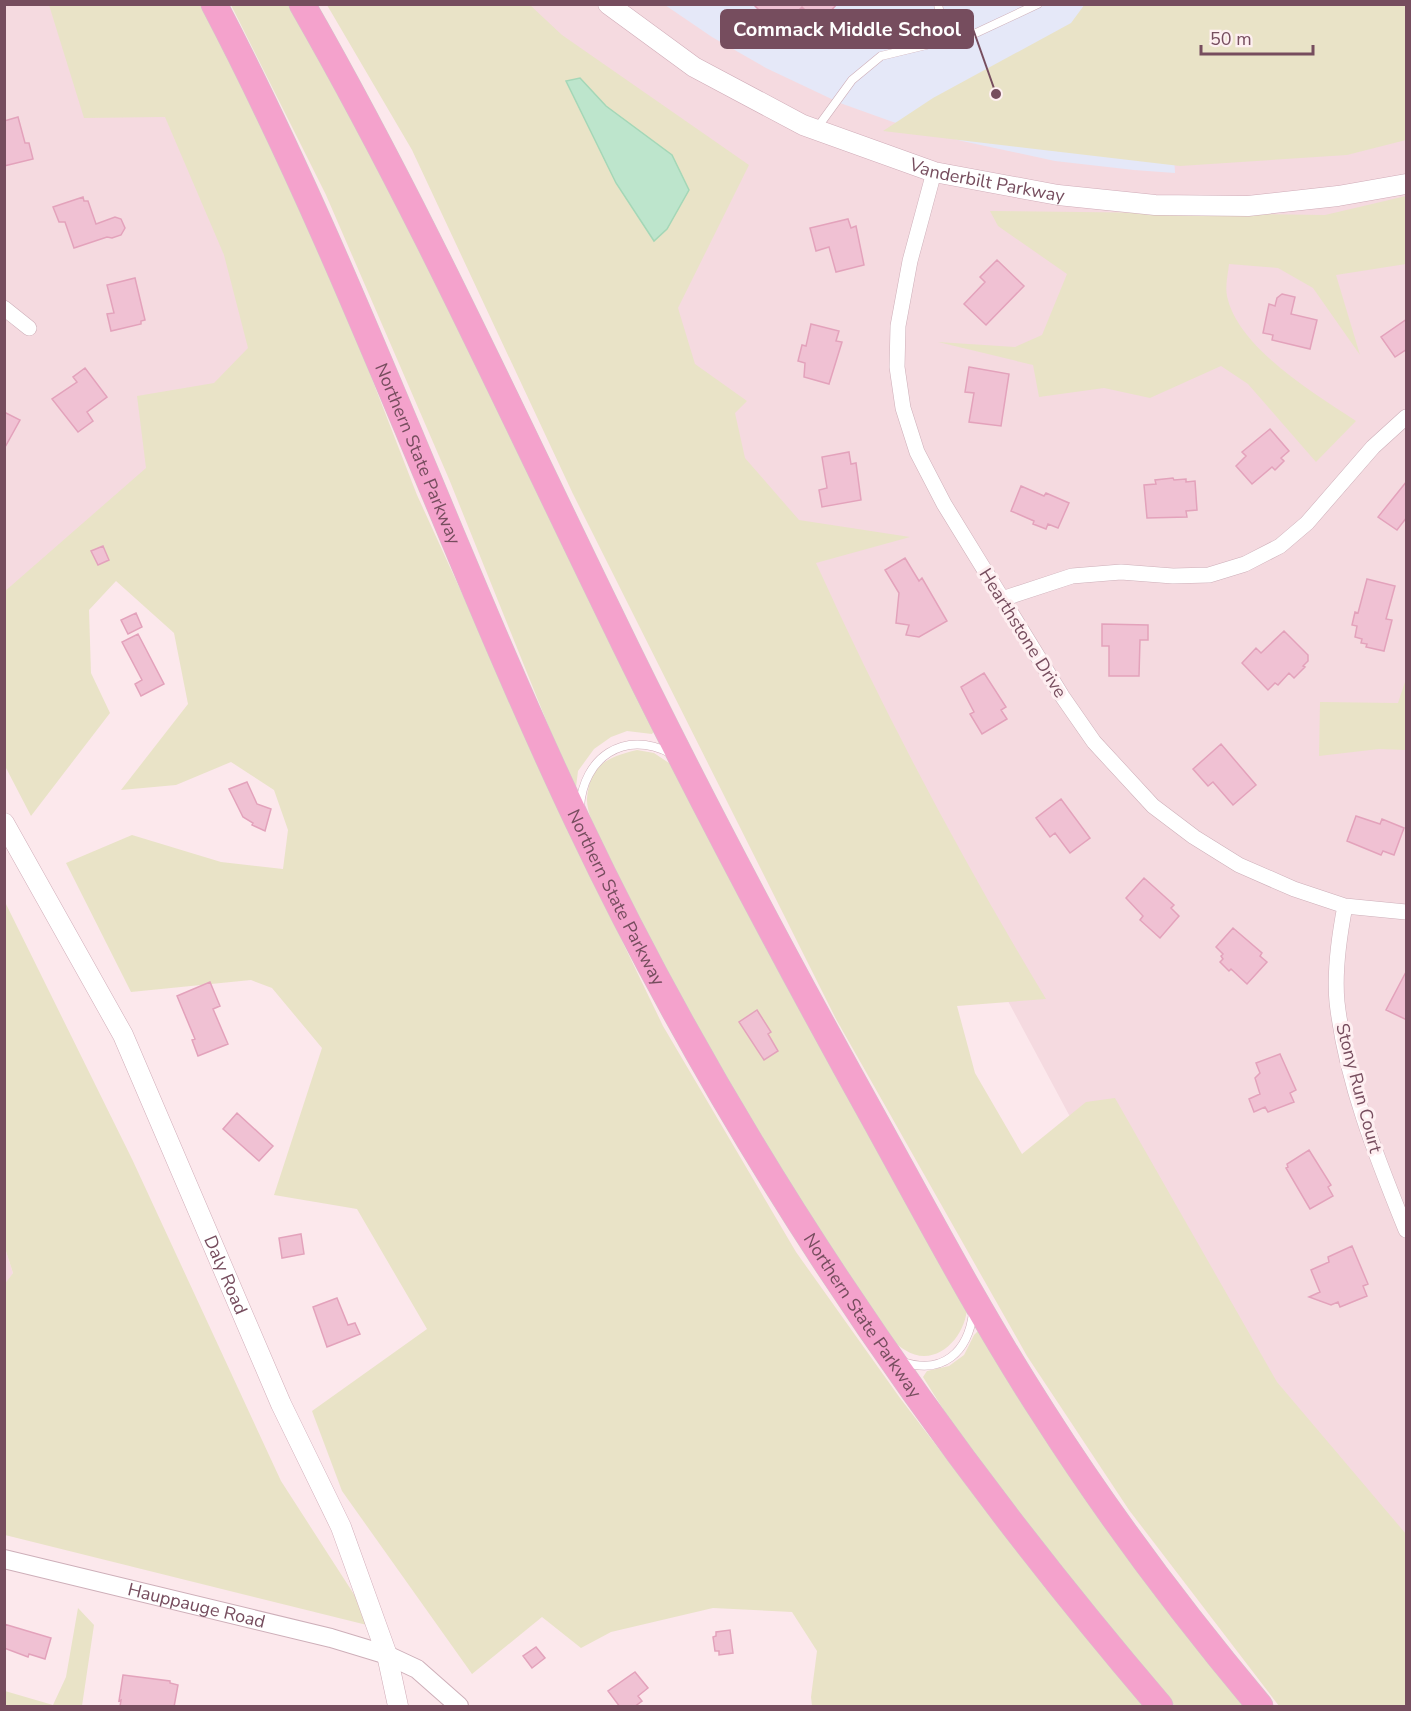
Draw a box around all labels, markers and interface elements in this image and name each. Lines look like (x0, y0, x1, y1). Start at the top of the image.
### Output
callout: Commack Middle School (721, 10, 973, 48)
text: Commack Middle School (733, 16, 962, 43)
scale bar (1201, 18, 1314, 56)
text: 50 m (1210, 27, 1252, 51)
street label: Vanderbilt Parkway (905, 152, 1066, 208)
street label: Northern State Parkway (369, 359, 467, 549)
street label: Hearthstone Drive (974, 564, 1072, 702)
street label: Northern State Parkway (562, 805, 671, 990)
street label: Stony Run Court (1330, 1021, 1388, 1156)
street label: Northern State Parkway (798, 1229, 927, 1404)
street label: Daly Road (198, 1232, 253, 1318)
street label: Hauppauge Road (125, 1577, 268, 1634)

